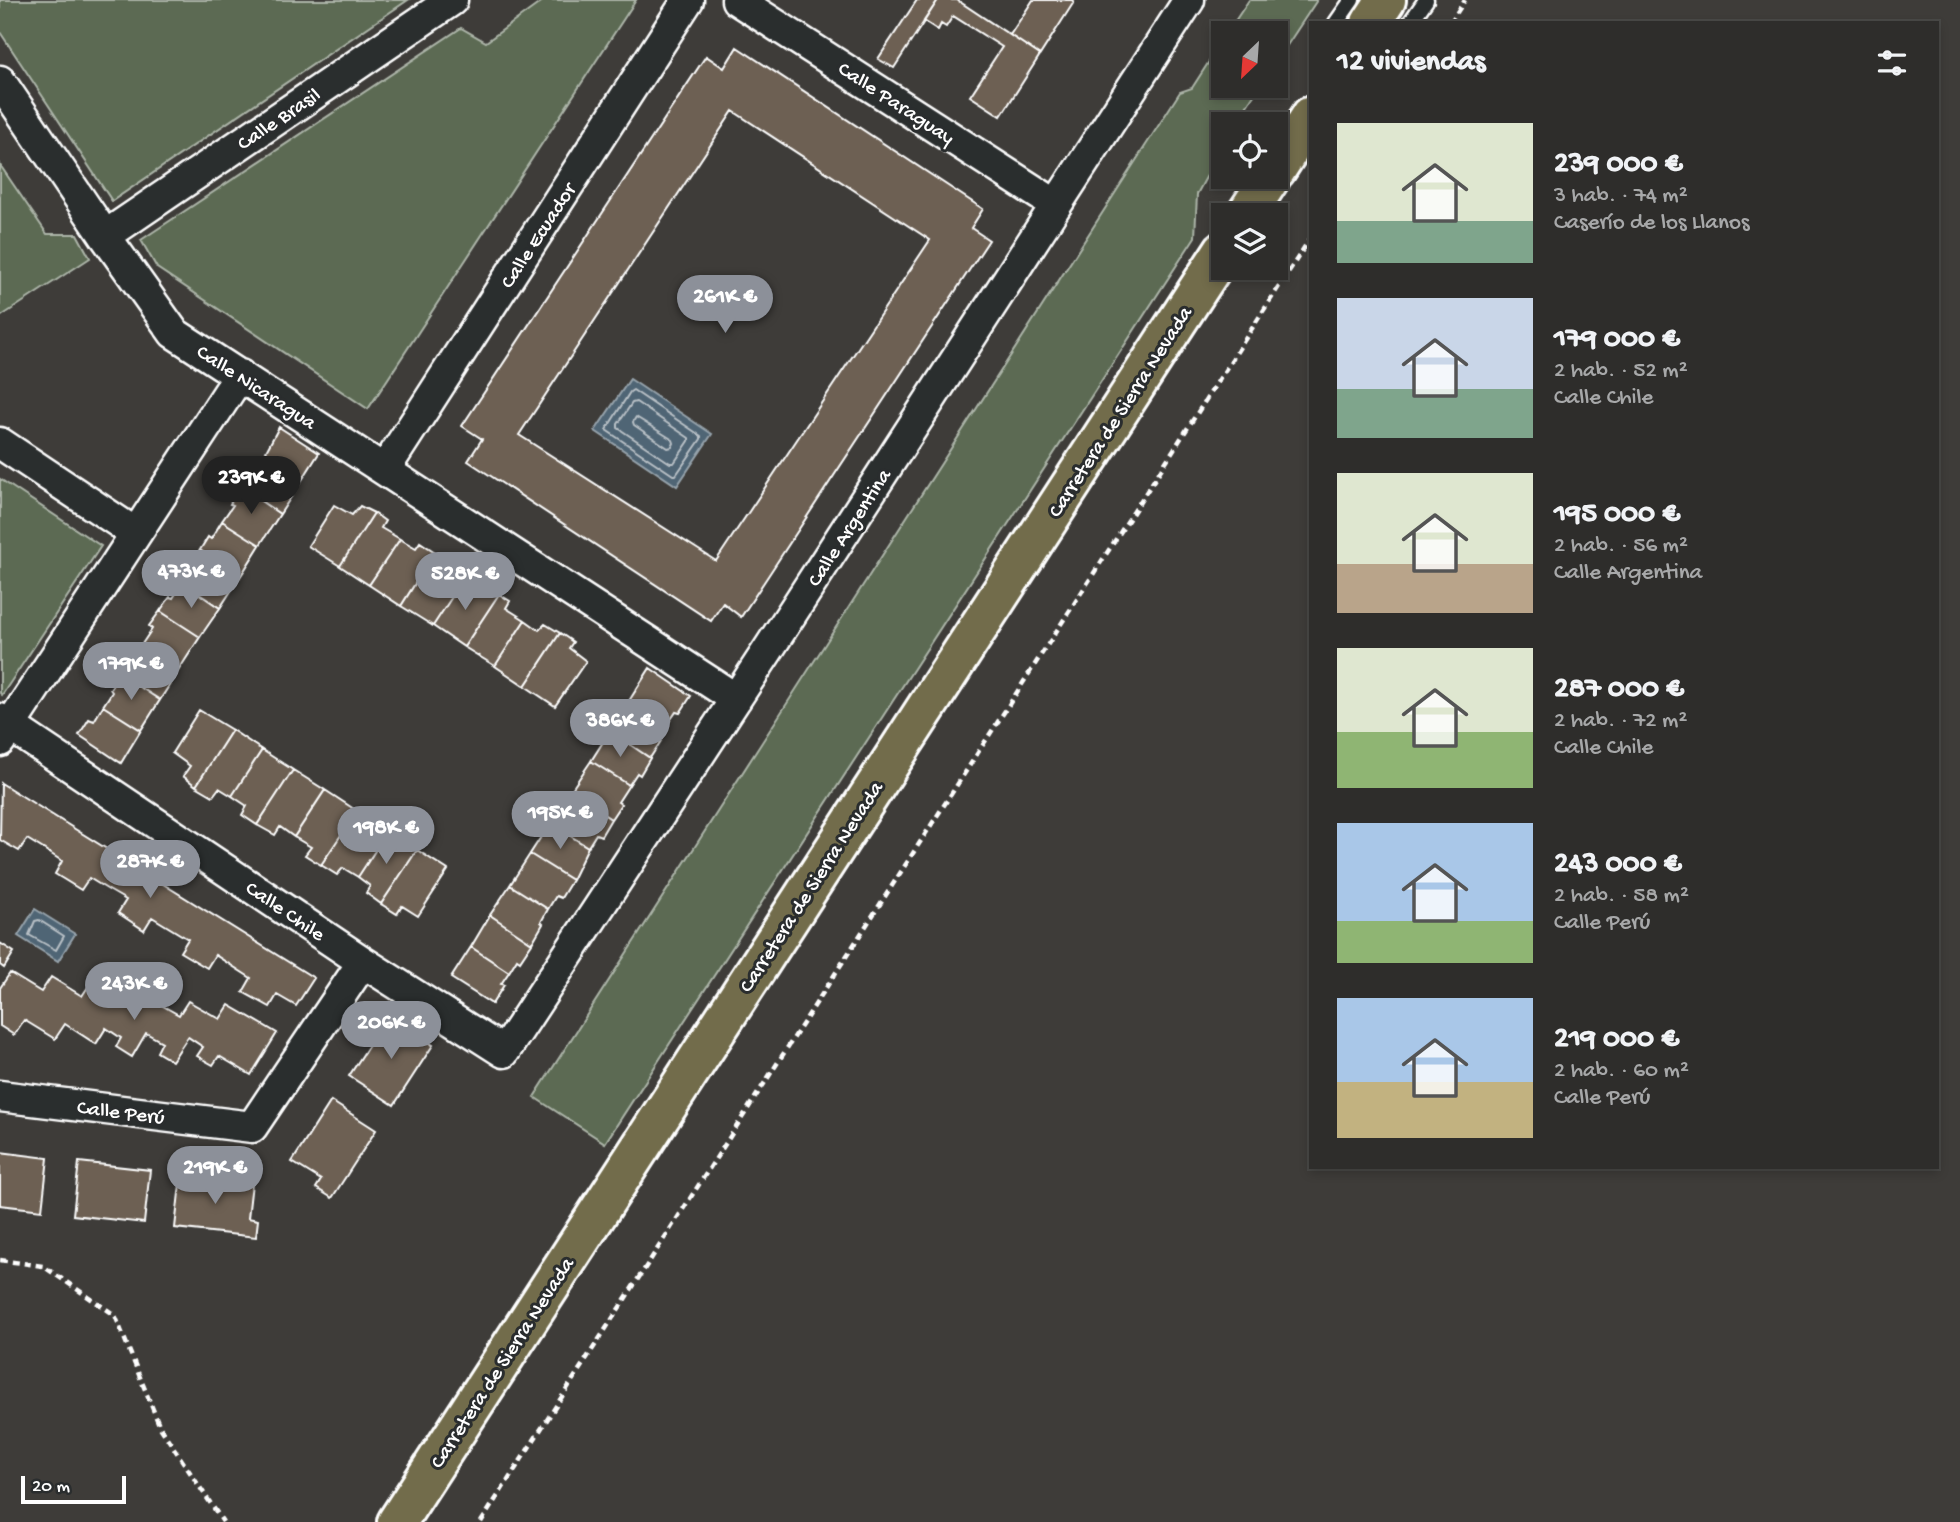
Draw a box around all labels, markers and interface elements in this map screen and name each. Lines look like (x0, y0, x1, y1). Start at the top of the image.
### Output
north arrow (1211, 21, 1288, 98)
map controls (1211, 21, 1288, 280)
icon: filters (1873, 44, 1911, 82)
text: 12 viviendas (1337, 46, 1485, 81)
street label: Calle Paraguay (832, 58, 958, 152)
street label: Calle Brasil (234, 84, 326, 158)
button: locate (1211, 112, 1288, 189)
text: 239 000 € (1554, 148, 1682, 183)
icon: home (1393, 151, 1477, 235)
street label: Calle Ecuador (497, 178, 584, 294)
text: 3 hab. · 74 m² (1554, 183, 1688, 210)
button: layers (1211, 203, 1288, 280)
text: Caserío de los Llanos (1554, 210, 1749, 237)
pin: 261K € (668, 276, 782, 335)
text: 261K € (693, 284, 757, 311)
street label: Carretera de Sierra Nevada (1044, 302, 1200, 523)
text: 179 000 € (1554, 323, 1680, 358)
icon: home (1393, 326, 1477, 410)
street label: Calle Nicaragua (191, 341, 321, 438)
text: 2 hab. · 52 m² (1554, 358, 1688, 385)
text: Calle Chile (1554, 385, 1653, 412)
pin: 239K € (194, 456, 308, 516)
street label: Calle Argentina (804, 464, 899, 593)
text: 239K € (218, 465, 284, 492)
text: 195 000 € (1554, 498, 1680, 533)
icon: home (1393, 501, 1477, 585)
text: 2 hab. · 56 m² (1554, 533, 1688, 560)
pin: 473K € (134, 550, 248, 610)
pin: 528K € (408, 552, 522, 612)
text: 473K € (158, 559, 224, 586)
text: Calle Argentina (1554, 560, 1702, 587)
text: 528K € (431, 561, 499, 588)
pin: 179K € (74, 642, 188, 702)
text: 179K € (99, 651, 163, 678)
text: 287 000 € (1554, 673, 1684, 708)
icon: home (1393, 676, 1477, 760)
pin: 386K € (563, 700, 677, 759)
text: 386K € (586, 708, 654, 735)
text: 2 hab. · 72 m² (1554, 708, 1687, 735)
text: Calle Chile (1554, 735, 1653, 762)
street label: Carretera de Sierra Nevada (735, 777, 891, 998)
pin: 195K € (503, 792, 617, 851)
text: 195K € (528, 800, 592, 827)
pin: 198K € (329, 806, 443, 866)
text: 198K € (353, 815, 419, 842)
pin: 287K € (93, 841, 207, 900)
text: 243 000 € (1554, 848, 1682, 883)
text: 287K € (116, 849, 184, 876)
icon: home (1393, 851, 1477, 935)
street label: Calle Chile (239, 877, 330, 949)
text: 2 hab. · 58 m² (1554, 883, 1689, 910)
text: Calle Perú (1554, 910, 1650, 937)
pin: 243K € (77, 962, 191, 1022)
text: 243K € (101, 971, 167, 998)
pin: 206K € (334, 1002, 448, 1061)
text: 206K € (357, 1010, 425, 1037)
text: 219 000 € (1554, 1023, 1679, 1058)
icon: home (1393, 1026, 1477, 1110)
text: 2 hab. · 60 m² (1554, 1058, 1689, 1085)
text: Calle Perú (1554, 1085, 1650, 1112)
street label: Calle Perú (75, 1097, 166, 1132)
pin: 219K € (158, 1146, 272, 1206)
text: 219K € (183, 1155, 247, 1182)
street label: Carretera de Sierra Nevada (426, 1253, 582, 1474)
scale bar (21, 1473, 126, 1505)
text: 20 m (32, 1476, 70, 1499)

